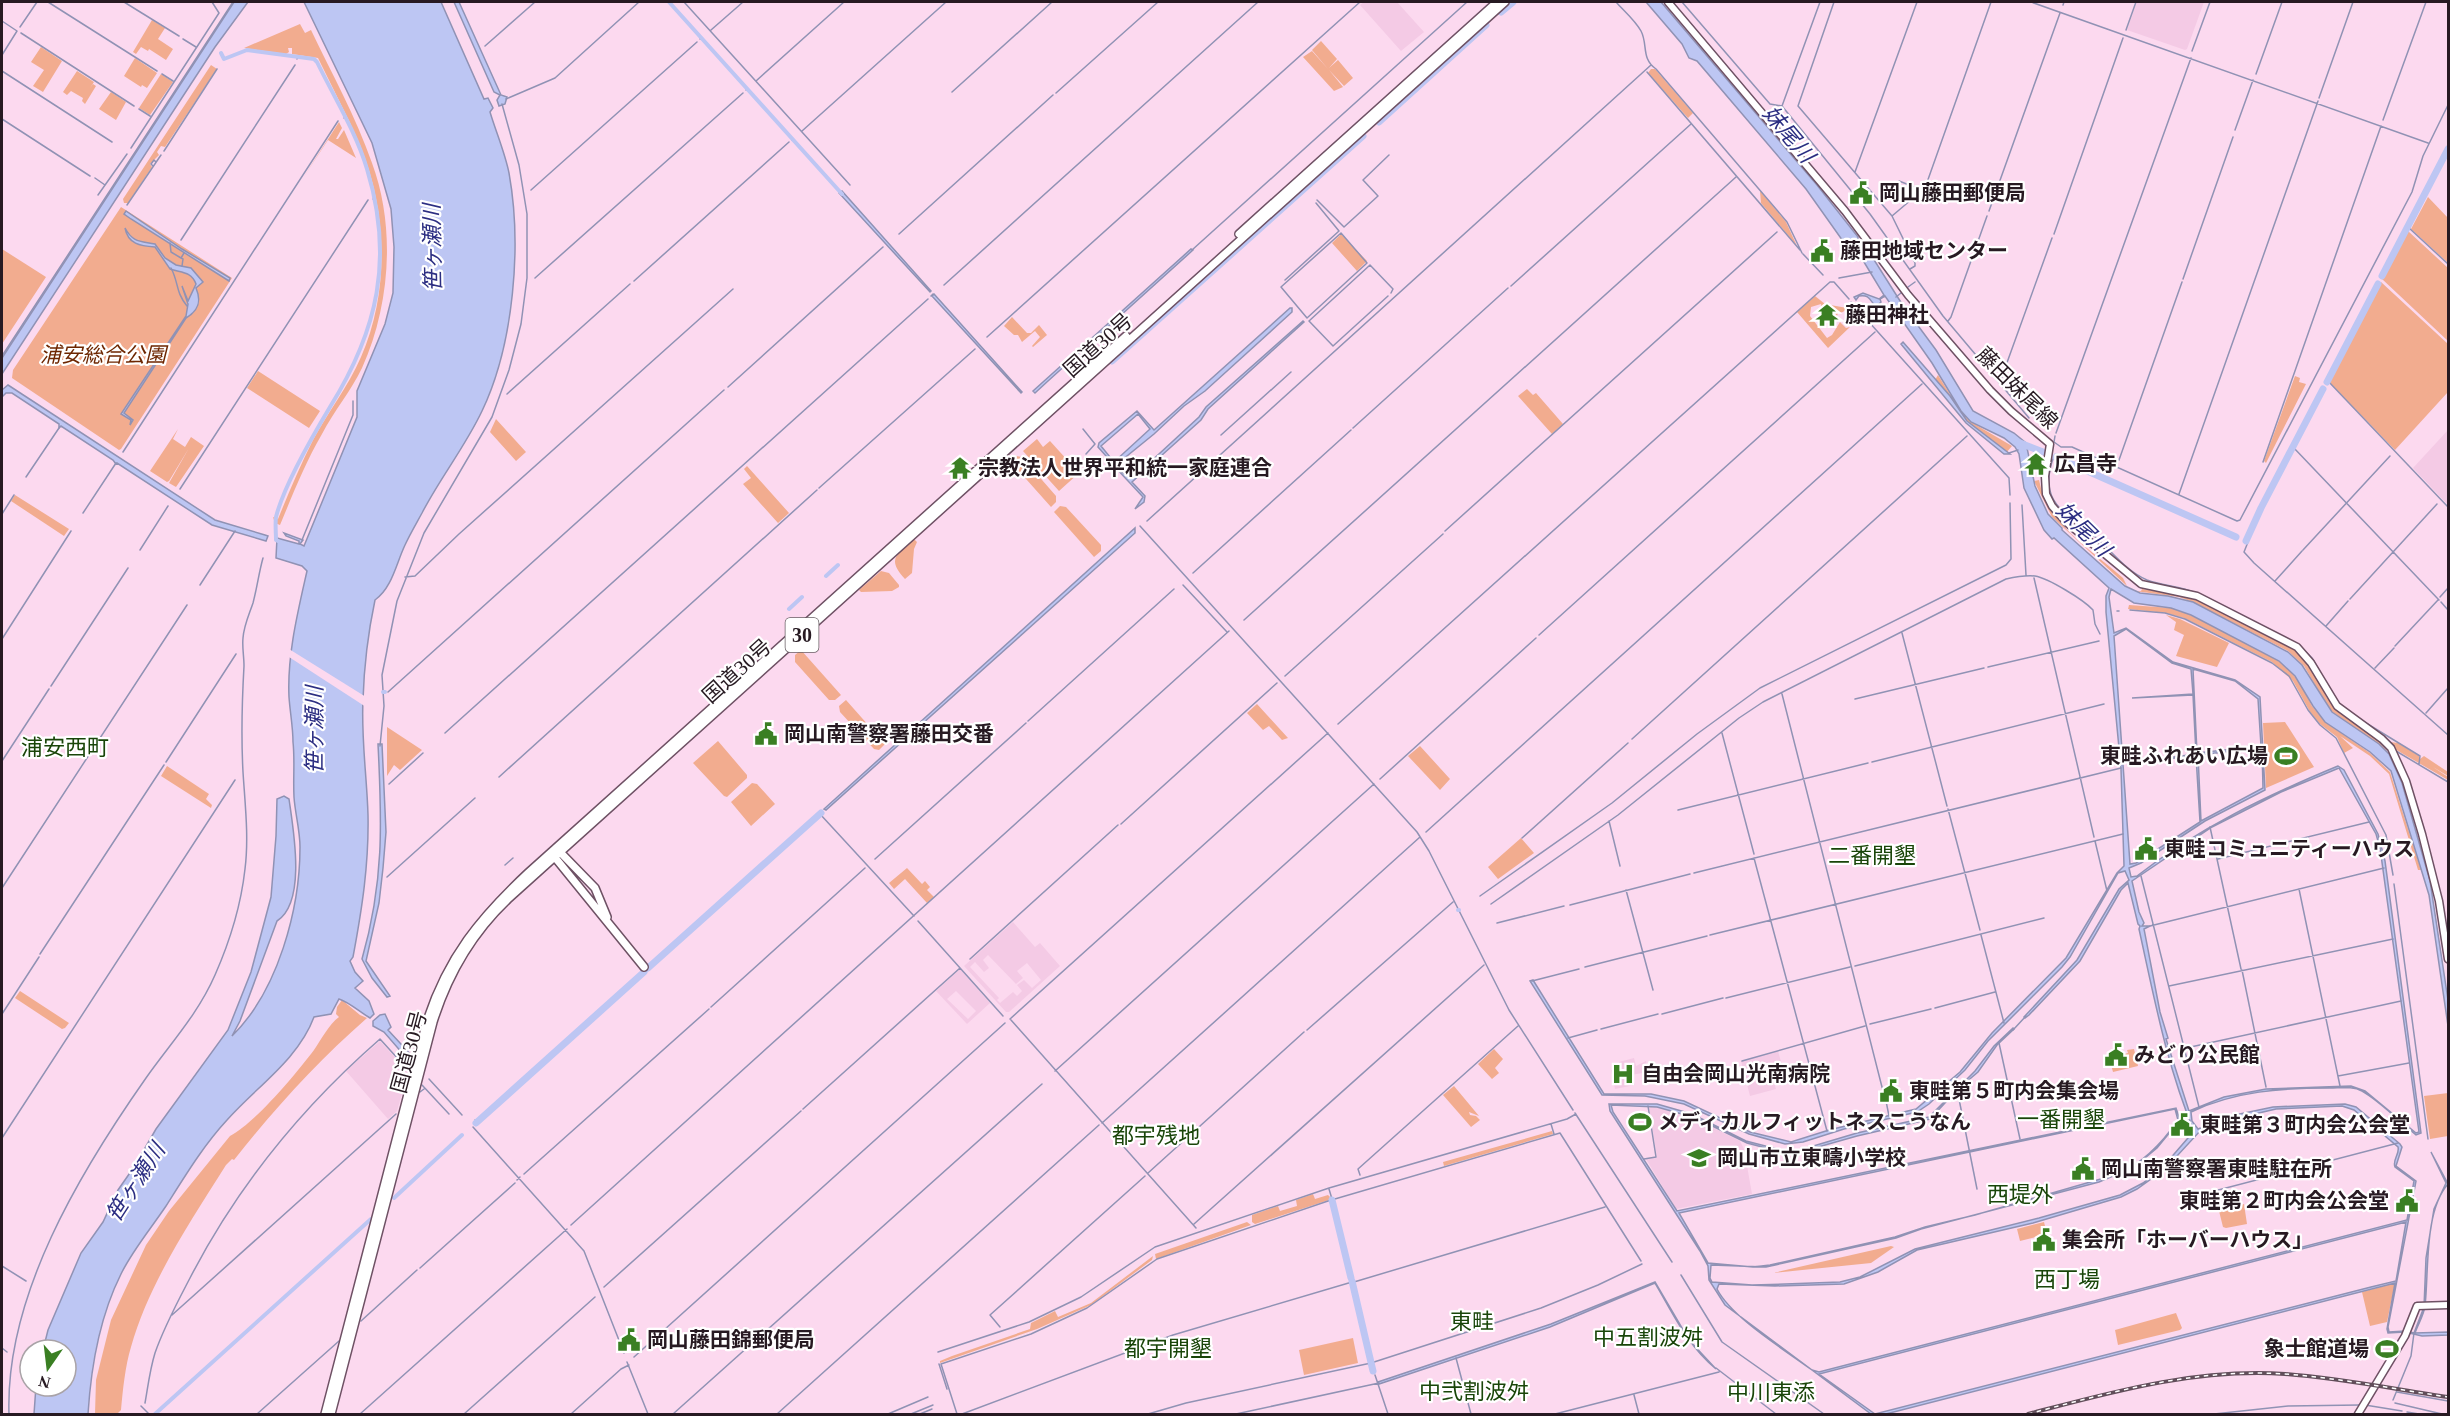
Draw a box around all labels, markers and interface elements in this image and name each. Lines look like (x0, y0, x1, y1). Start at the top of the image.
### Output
water label: 妹尾川 (1758, 101, 1821, 169)
public building icon: 岡山藤田郵便局 (1848, 180, 1874, 206)
place label: 岡山藤田郵便局 (1879, 181, 2026, 205)
water label: 笹ヶ瀬川 (419, 202, 446, 292)
public building icon: 藤田地域センター (1809, 238, 1835, 264)
place label: 藤田地域センター (1840, 239, 2008, 263)
temple icon: 藤田神社 (1814, 302, 1840, 328)
place label: 藤田神社 (1845, 303, 1929, 327)
street label: 国道30号 (1059, 308, 1137, 382)
street label: 藤田妹尾線 (1971, 342, 2063, 434)
park label: 浦安総合公園 (40, 343, 169, 367)
temple icon: 広昌寺 (2023, 451, 2049, 477)
place label: 広昌寺 (2054, 452, 2117, 476)
temple icon: 宗教法人世界平和統一家庭連合 (947, 455, 973, 481)
place label: 宗教法人世界平和統一家庭連合 (978, 456, 1272, 480)
water label: 妹尾川 (2051, 497, 2117, 563)
road number: 30 (786, 618, 818, 652)
street label: 国道30号 (698, 634, 776, 708)
water label: 笹ヶ瀬川 (302, 684, 327, 774)
public building icon: 岡山南警察署藤田交番 (753, 721, 779, 747)
place label: 岡山南警察署藤田交番 (784, 722, 994, 746)
district label: 浦安西町 (21, 735, 109, 760)
sports icon: 東畦ふれあい広場 (2273, 743, 2299, 769)
place label: 東畦ふれあい広場 (2100, 744, 2268, 768)
public building icon: 東畦コミュニティーハウス (2133, 836, 2159, 862)
place label: 東畦コミュニティーハウス (2164, 837, 2414, 861)
district label: 二番開墾 (1828, 843, 1916, 868)
street label: 国道30号 (387, 1008, 431, 1096)
public building icon: みどり公民館 (2103, 1042, 2129, 1068)
place label: みどり公民館 (2134, 1043, 2260, 1067)
hospital icon: 自由会岡山光南病院 (1610, 1061, 1636, 1087)
place label: 自由会岡山光南病院 (1641, 1062, 1830, 1086)
public building icon: 東畦第５町内会集会場 (1878, 1078, 1904, 1104)
place label: 東畦第５町内会集会場 (1909, 1079, 2119, 1103)
district label: 一番開墾 (2017, 1107, 2105, 1132)
sports icon: メディカルフィットネスこうなん (1627, 1109, 1653, 1135)
place label: メディカルフィットネスこうなん (1658, 1110, 1971, 1134)
public building icon: 東畦第３町内会公会堂 (2169, 1112, 2195, 1138)
place label: 東畦第３町内会公会堂 (2200, 1113, 2410, 1137)
district label: 都宇残地 (1112, 1123, 1200, 1148)
water label: 笹ヶ瀬川 (101, 1137, 171, 1226)
school or university icon: 岡山市立東疇小学校 (1686, 1145, 1712, 1171)
place label: 岡山市立東疇小学校 (1717, 1146, 1906, 1170)
public building icon: 岡山南警察署東畦駐在所 (2070, 1156, 2096, 1182)
place label: 岡山南警察署東畦駐在所 (2101, 1157, 2332, 1181)
district label: 西堤外 (1987, 1182, 2053, 1207)
public building icon: 東畦第２町内会公会堂 (2394, 1188, 2420, 1214)
place label: 東畦第２町内会公会堂 (2179, 1189, 2389, 1213)
public building icon: 集会所「ホーバーハウス」 (2031, 1227, 2057, 1253)
place label: 集会所「ホーバーハウス」 (2062, 1228, 2313, 1252)
district label: 西丁場 (2034, 1267, 2100, 1292)
district label: 東畦 (1450, 1309, 1494, 1334)
district label: 中五割波舛 (1593, 1325, 1703, 1350)
public building icon: 岡山藤田錦郵便局 (616, 1327, 642, 1353)
place label: 岡山藤田錦郵便局 (647, 1328, 815, 1352)
district label: 都宇開墾 (1124, 1336, 1212, 1361)
sports icon: 象士館道場 (2374, 1336, 2400, 1362)
place label: 象士館道場 (2264, 1337, 2369, 1361)
north arrow (18, 1338, 78, 1398)
text: N (36, 1372, 52, 1392)
district label: 中弐割波舛 (1419, 1379, 1529, 1404)
district label: 中川東添 (1727, 1380, 1815, 1405)

